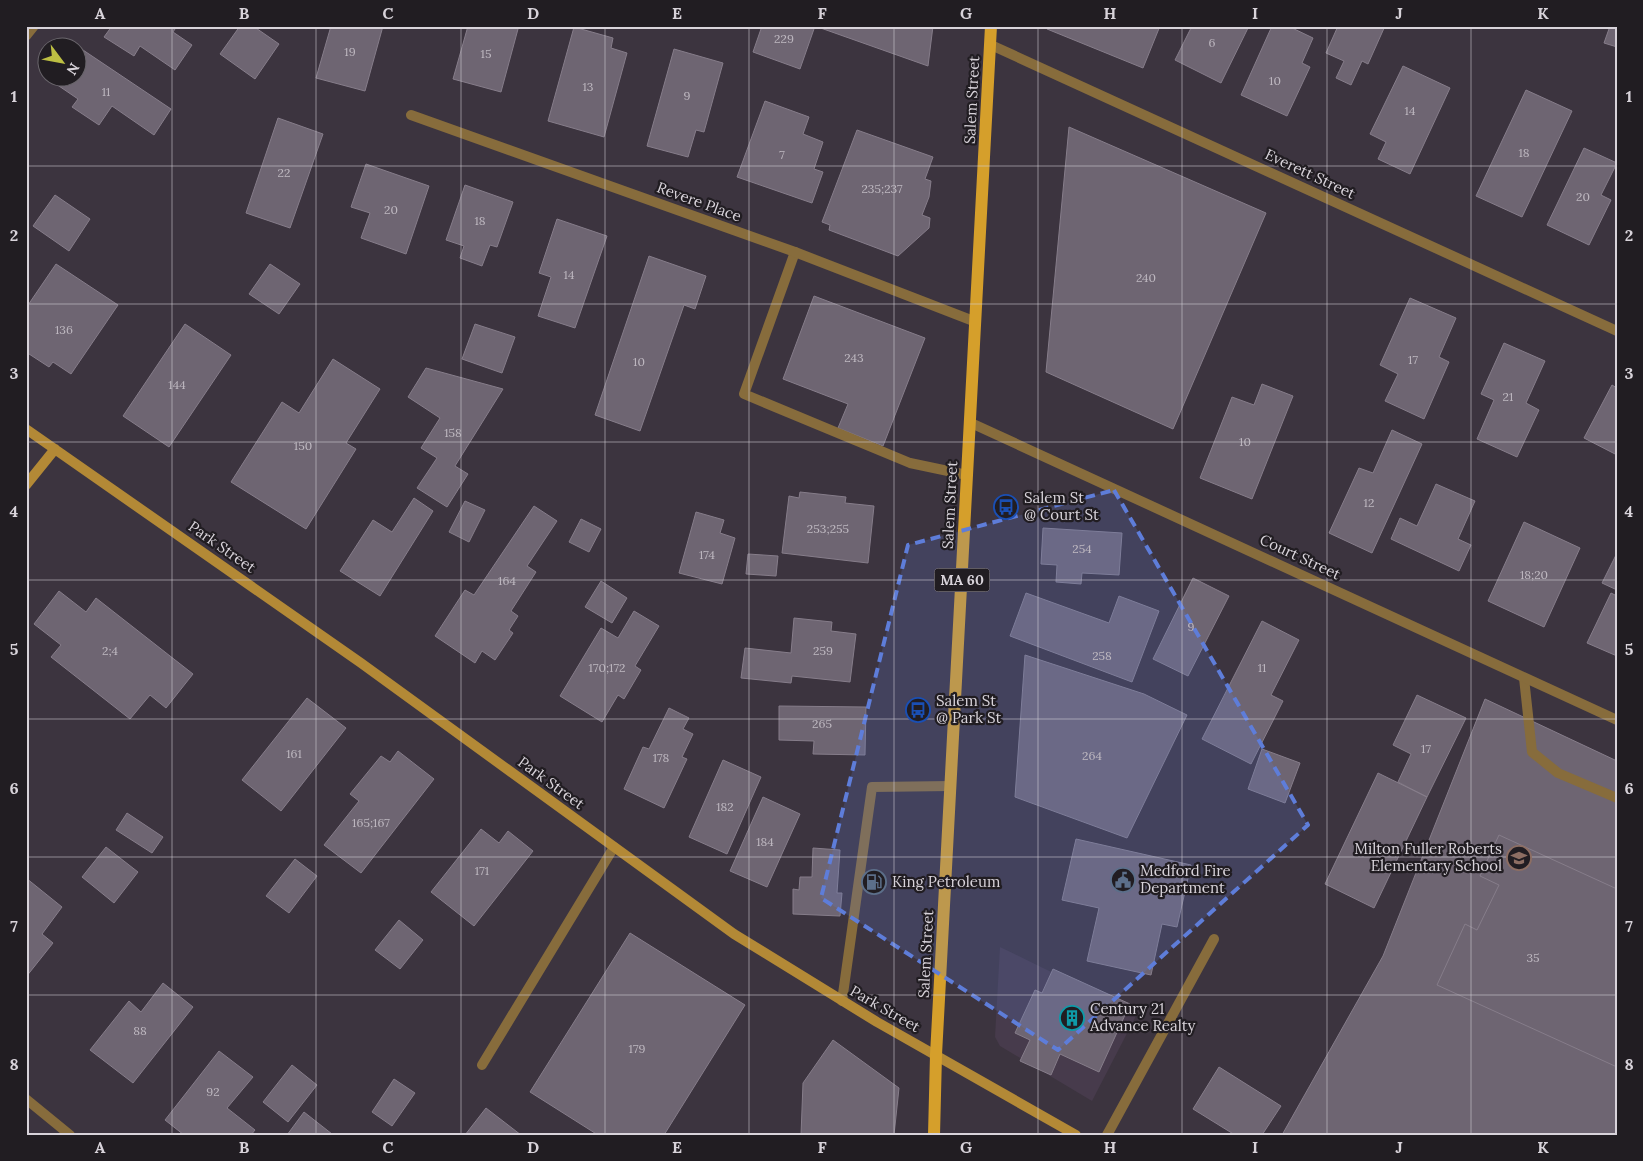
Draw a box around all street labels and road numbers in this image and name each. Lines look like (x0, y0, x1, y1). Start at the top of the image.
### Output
street label: Salem Street (960, 55, 983, 145)
street label: Everett Street (1262, 144, 1359, 203)
street label: Revere Place (654, 177, 744, 226)
street label: Salem Street (938, 460, 961, 550)
street label: Park Street (185, 517, 260, 577)
street label: Court Street (1257, 530, 1344, 584)
road number: MA 60 (934, 568, 990, 592)
street label: Park Street (514, 752, 588, 813)
street label: Salem Street (914, 909, 937, 999)
street label: Park Street (847, 981, 924, 1036)

